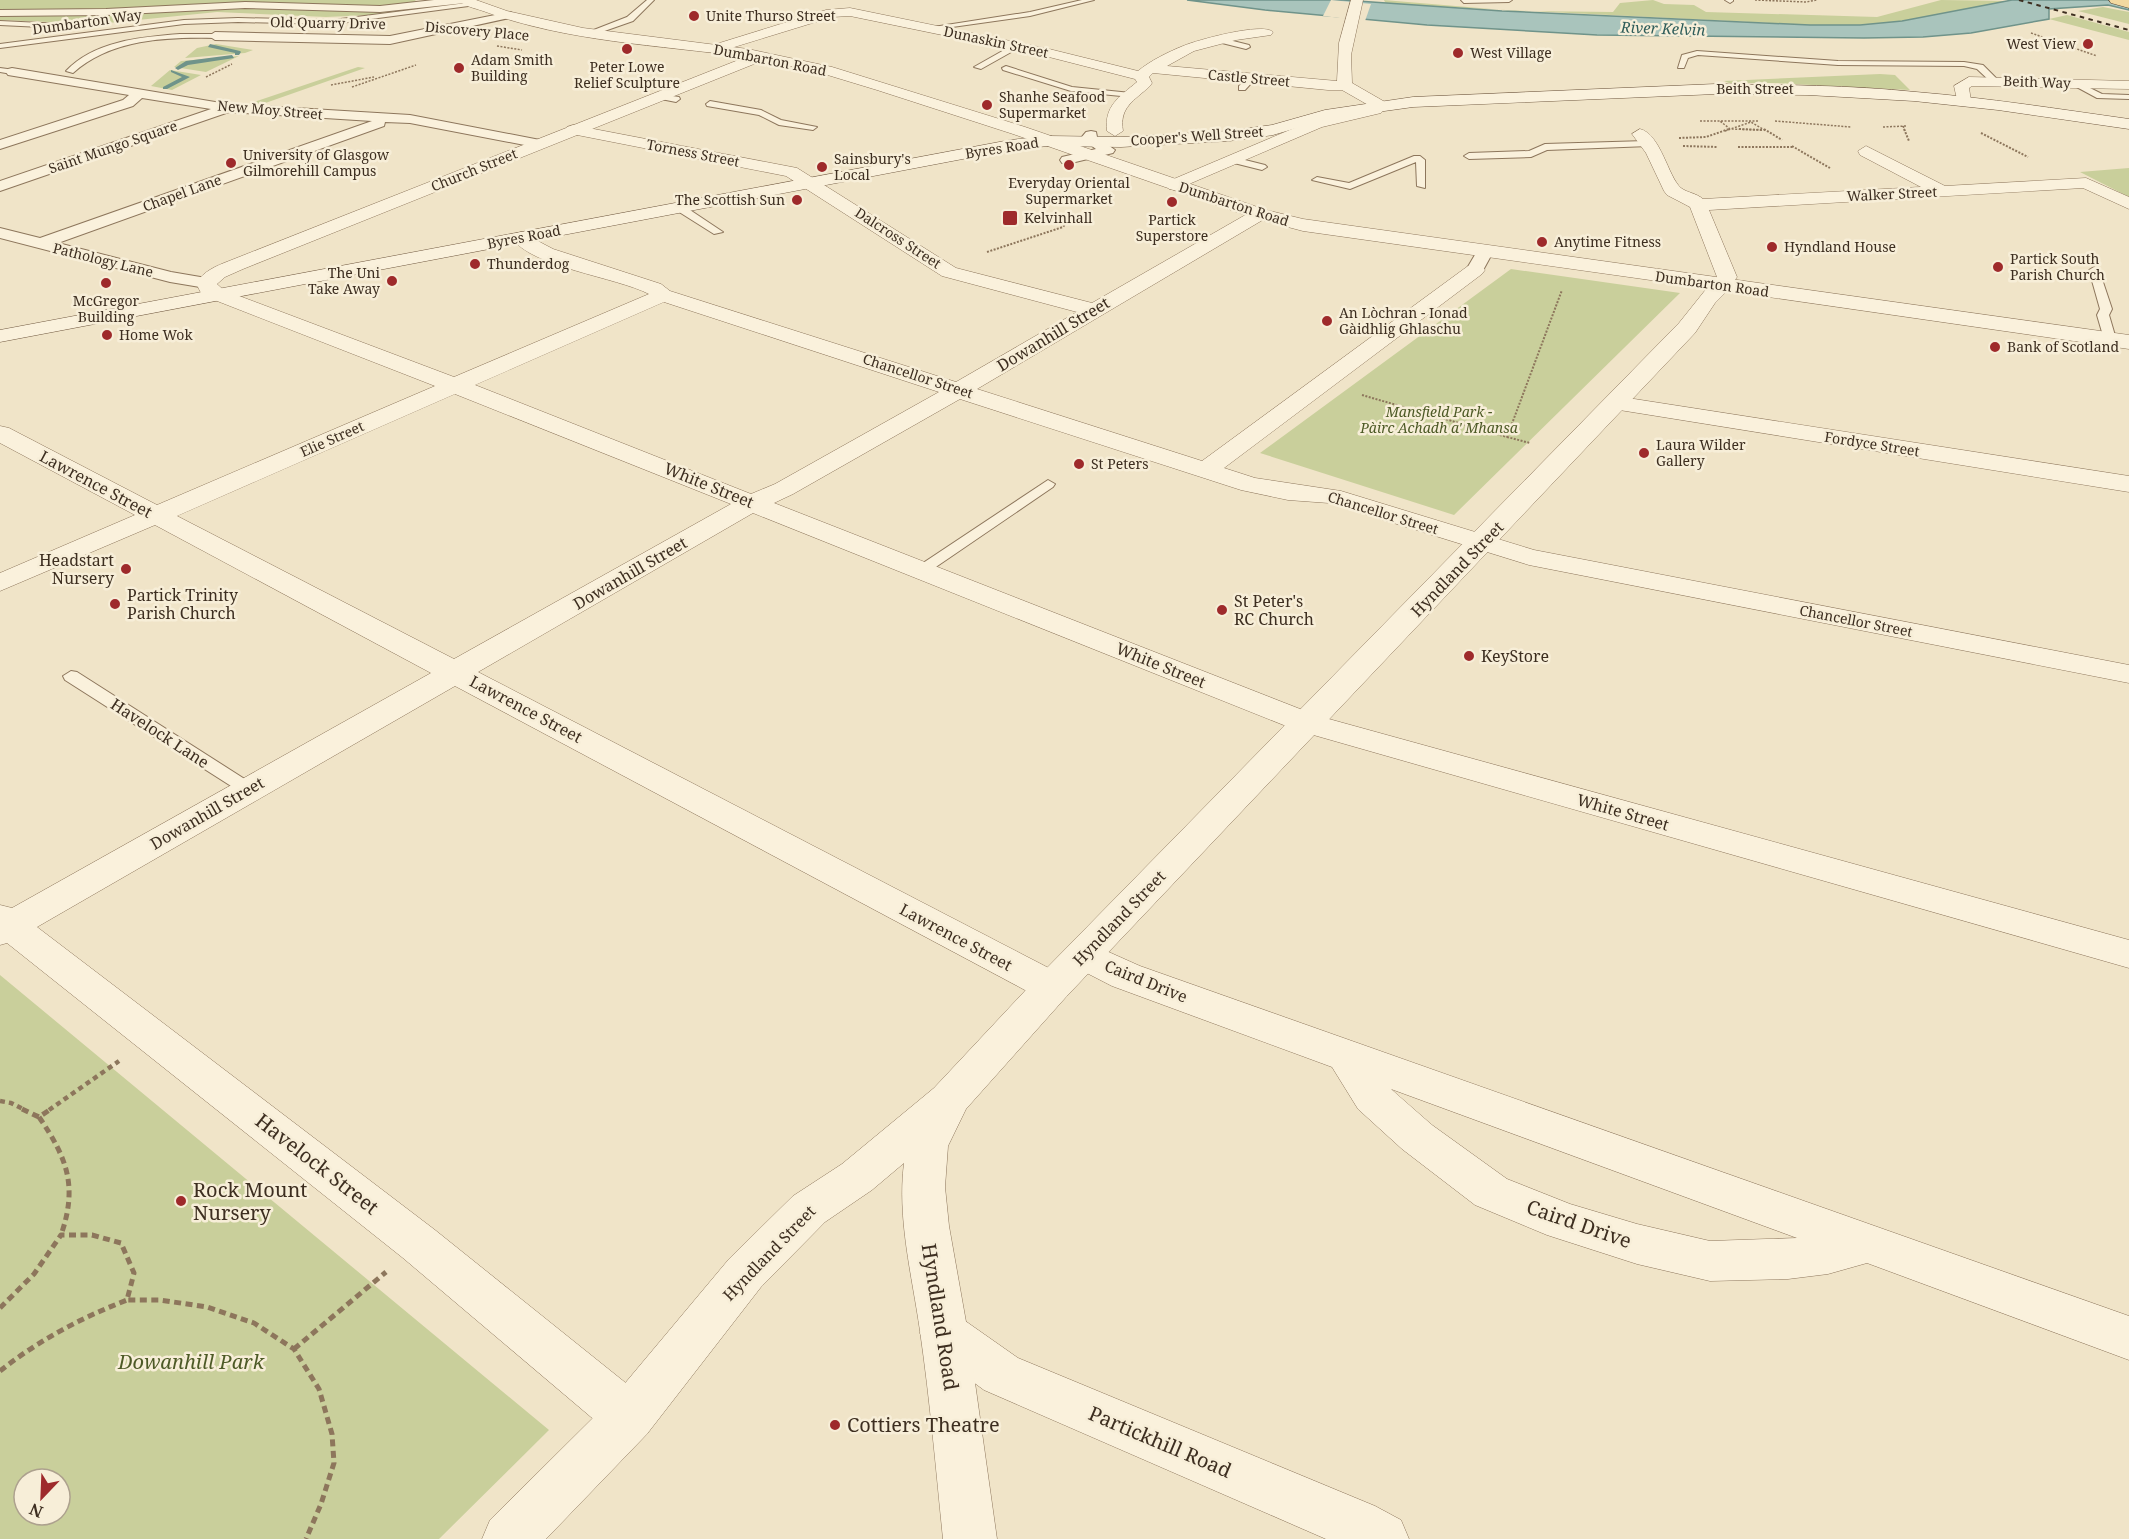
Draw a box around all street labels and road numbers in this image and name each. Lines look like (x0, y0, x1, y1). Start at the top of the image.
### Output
street label: Dumbarton Way (31, 4, 143, 39)
street label: Old Quarry Drive (270, 12, 386, 33)
street label: Discovery Place (424, 16, 530, 45)
street label: Dunaskin Street (942, 21, 1050, 62)
street label: Dumbarton Road (712, 39, 829, 80)
street label: Castle Street (1207, 64, 1291, 91)
street label: Beith Way (2003, 71, 2071, 92)
street label: Beith Street (1716, 79, 1794, 98)
street label: New Moy Street (217, 95, 323, 124)
street label: Saint Mungo Square (46, 116, 180, 177)
street label: Cooper's Well Street (1130, 121, 1264, 150)
street label: Byres Road (964, 132, 1041, 163)
street label: Torness Street (645, 134, 741, 171)
street label: Church Street (428, 144, 520, 195)
street label: Chapel Lane (140, 169, 224, 216)
street label: Dumbarton Road (1177, 177, 1292, 230)
street label: Walker Street (1846, 182, 1938, 205)
street label: Dalcross Street (851, 203, 945, 273)
street label: Byres Road (485, 220, 563, 253)
street label: Pathology Lane (51, 238, 155, 281)
street label: Dumbarton Road (1654, 266, 1771, 301)
street label: Dowanhill Street (992, 291, 1114, 376)
street label: Chancellor Street (861, 349, 976, 402)
street label: Elie Street (297, 416, 367, 461)
street label: Fordyce Street (1823, 427, 1921, 460)
street label: Lawrence Street (36, 445, 156, 523)
street label: White Street (661, 457, 758, 513)
street label: Chancellor Street (1325, 487, 1441, 538)
street label: Hyndland Street (1406, 516, 1508, 622)
street label: Dowanhill Street (569, 531, 691, 615)
street label: Chancellor Street (1798, 600, 1914, 641)
street label: White Street (1113, 637, 1210, 693)
street label: Lawrence Street (466, 670, 586, 748)
street label: Havelock Lane (107, 693, 213, 773)
street label: Dowanhill Street (146, 771, 268, 855)
street label: White Street (1574, 788, 1672, 836)
street label: Hyndland Street (1068, 865, 1170, 971)
street label: Lawrence Street (896, 898, 1016, 976)
street label: Caird Drive (1101, 954, 1191, 1008)
street label: Havelock Street (250, 1107, 385, 1220)
street label: Caird Drive (1523, 1193, 1635, 1254)
street label: Hyndland Street (718, 1200, 820, 1306)
street label: Hyndland Road (916, 1242, 965, 1392)
street label: Partickhill Road (1085, 1399, 1236, 1484)

